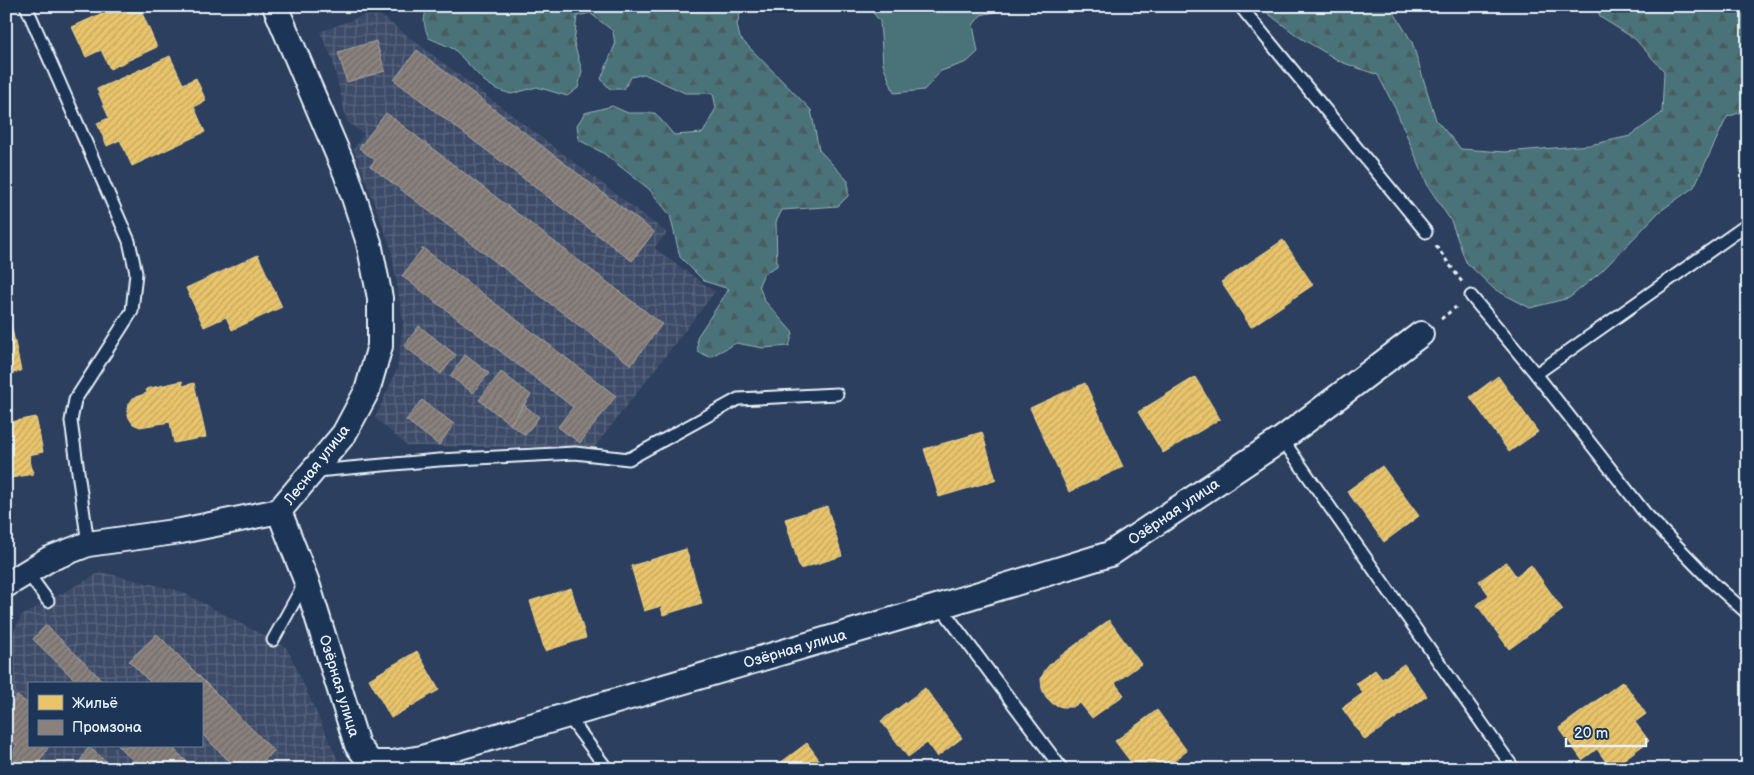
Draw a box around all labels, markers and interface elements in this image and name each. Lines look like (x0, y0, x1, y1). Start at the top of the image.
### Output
street label: Лесная улица (279, 421, 354, 510)
street label: Озёрная улица (1125, 474, 1223, 549)
street label: Озёрная улица (741, 625, 849, 673)
street label: Озёрная улица (314, 633, 364, 740)
legend (28, 682, 202, 748)
text: Жильё (72, 694, 118, 713)
scale bar (1566, 715, 1646, 747)
text: Промзона (72, 718, 142, 737)
text: 20 m (1574, 724, 1608, 743)

